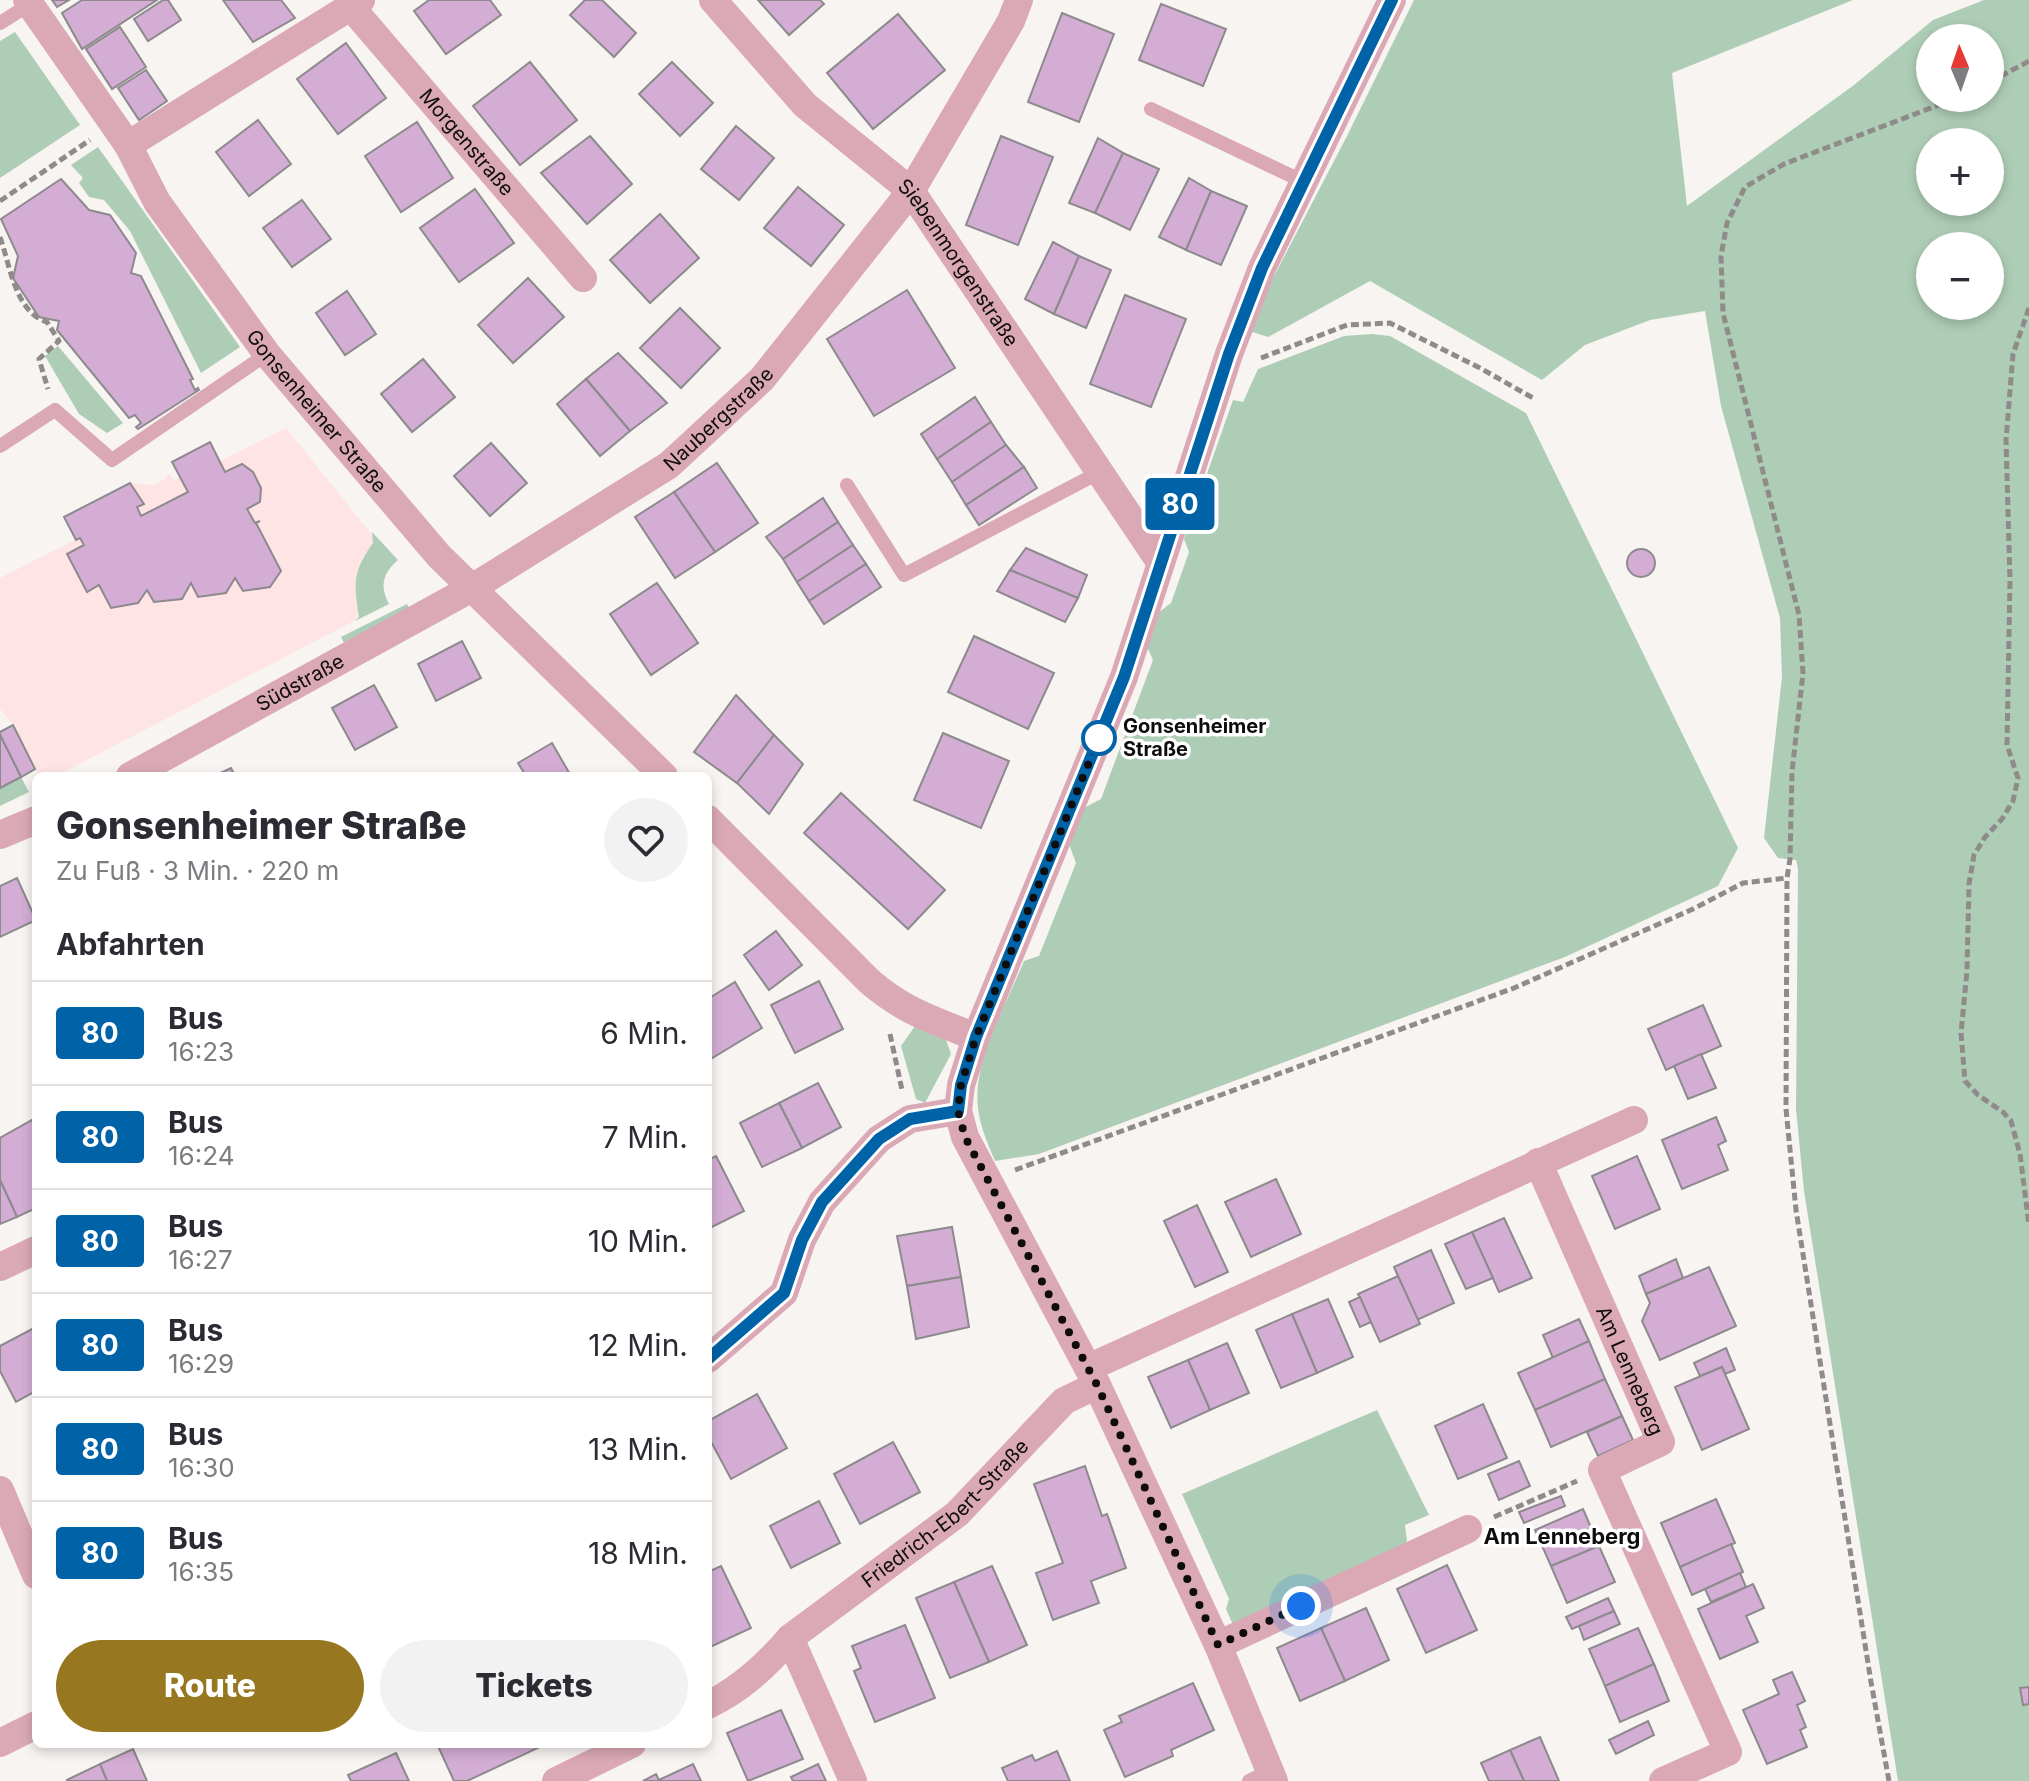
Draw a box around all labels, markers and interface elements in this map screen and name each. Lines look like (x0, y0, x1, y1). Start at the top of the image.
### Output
north arrow (1916, 24, 2004, 112)
map controls (1916, 24, 2004, 320)
street label: Morgenstraße (414, 84, 519, 201)
button: + (1916, 128, 2004, 216)
street label: Siebenmorgenstraße (893, 174, 1024, 351)
button: − (1916, 232, 2004, 320)
street label: Gonsenheimer Straße (241, 325, 392, 498)
street label: Naubergstraße (658, 363, 779, 476)
line badge: 80 (1144, 478, 1216, 530)
text: 80 (1161, 487, 1199, 521)
street label: Südstraße (252, 649, 348, 716)
place label: Gonsenheimer Straße (1123, 714, 1266, 761)
marker: Gonsenheimer Straße (1082, 721, 1116, 755)
button: heart (604, 798, 688, 882)
text: Gonsenheimer Straße (56, 802, 467, 848)
text: Zu Fuß · 3 Min. · 220 m (56, 855, 339, 886)
text: Abfahrten (56, 926, 205, 962)
text: Bus (168, 1000, 223, 1036)
text: 6 Min. (600, 1015, 688, 1051)
text: 80 (81, 1016, 119, 1050)
text: 16:23 (168, 1036, 234, 1067)
text: Bus (168, 1104, 223, 1140)
text: 7 Min. (602, 1119, 688, 1155)
text: 80 (81, 1120, 119, 1154)
text: 16:24 (168, 1140, 234, 1171)
text: Bus (168, 1208, 223, 1244)
text: 10 Min. (588, 1223, 688, 1259)
text: 80 (81, 1224, 119, 1258)
text: 16:27 (168, 1244, 233, 1275)
street label: Am Lenneberg (1591, 1302, 1669, 1439)
text: Bus (168, 1312, 223, 1348)
text: 12 Min. (588, 1327, 688, 1363)
text: 80 (81, 1328, 119, 1362)
text: 16:29 (168, 1348, 234, 1379)
text: Bus (168, 1416, 223, 1452)
text: 13 Min. (588, 1431, 688, 1467)
text: 80 (81, 1432, 119, 1466)
street label: Friedrich-Ebert-Straße (857, 1434, 1033, 1593)
text: 16:30 (168, 1452, 235, 1483)
text: Bus (168, 1520, 223, 1556)
district label: Am Lenneberg (1483, 1523, 1641, 1549)
text: 18 Min. (588, 1535, 688, 1571)
text: 80 (81, 1536, 119, 1570)
text: 16:35 (168, 1556, 234, 1587)
your location (1281, 1586, 1321, 1626)
button: Route (56, 1640, 364, 1732)
button: Tickets (380, 1640, 688, 1732)

